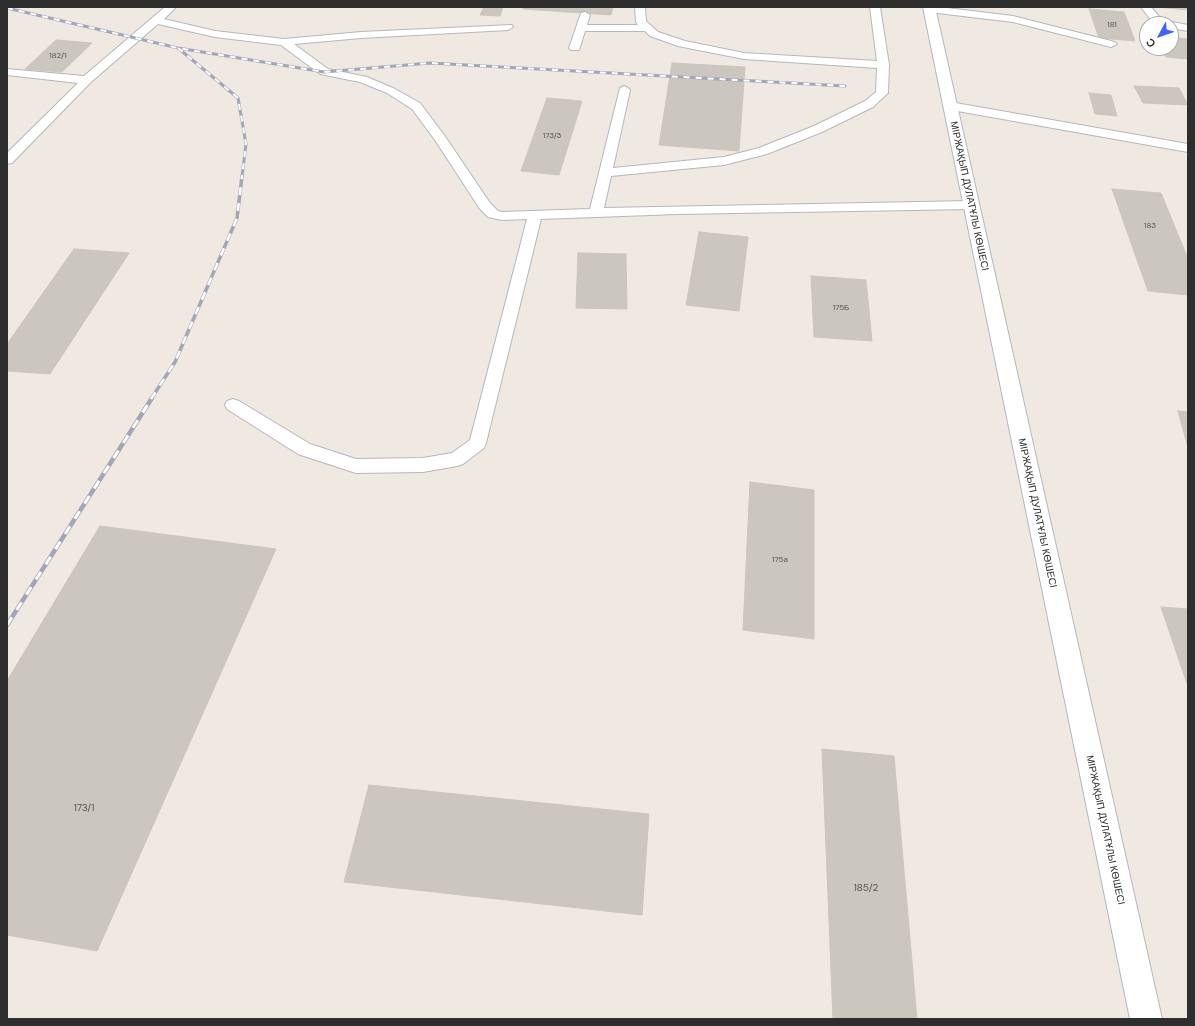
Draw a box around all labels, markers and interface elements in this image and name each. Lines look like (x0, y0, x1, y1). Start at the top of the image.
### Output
north arrow (1139, 16, 1179, 56)
house number: 181 (1107, 20, 1117, 30)
text: С (1143, 36, 1158, 51)
house number: 182/1 (49, 51, 67, 61)
street label: МІРЖАҚЫП ДУЛАТҰЛЫ КӨШЕСІ (947, 120, 991, 272)
house number: 173/3 (543, 131, 561, 141)
house number: 183 (1144, 221, 1156, 231)
house number: 175Б (833, 303, 849, 313)
street label: МІРЖАҚЫП ДУЛАТҰЛЫ КӨШЕСІ (1015, 437, 1059, 589)
house number: 175а (772, 555, 788, 565)
street label: МІРЖАҚЫП ДУЛАТҰЛЫ КӨШЕСІ (1083, 754, 1127, 906)
house number: 173/1 (74, 802, 94, 814)
house number: 185/2 (854, 882, 878, 894)

